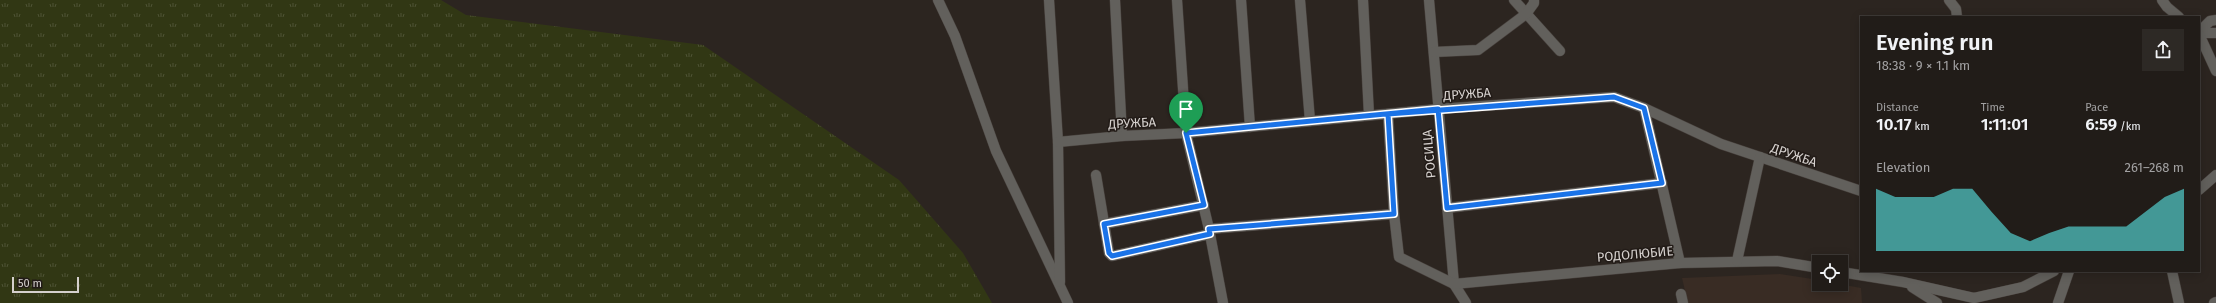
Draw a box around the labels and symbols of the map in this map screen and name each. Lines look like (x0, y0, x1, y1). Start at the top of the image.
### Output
street label: ДРУЖБА (1442, 85, 1492, 103)
pin (1169, 92, 1203, 133)
street label: ДРУЖБА (1107, 114, 1157, 132)
street label: РОСИЦА (1419, 128, 1439, 179)
street label: ДРУЖБА (1768, 140, 1820, 170)
street label: РОДОЛЮБИЕ (1596, 243, 1674, 265)
scale bar (12, 275, 79, 294)

